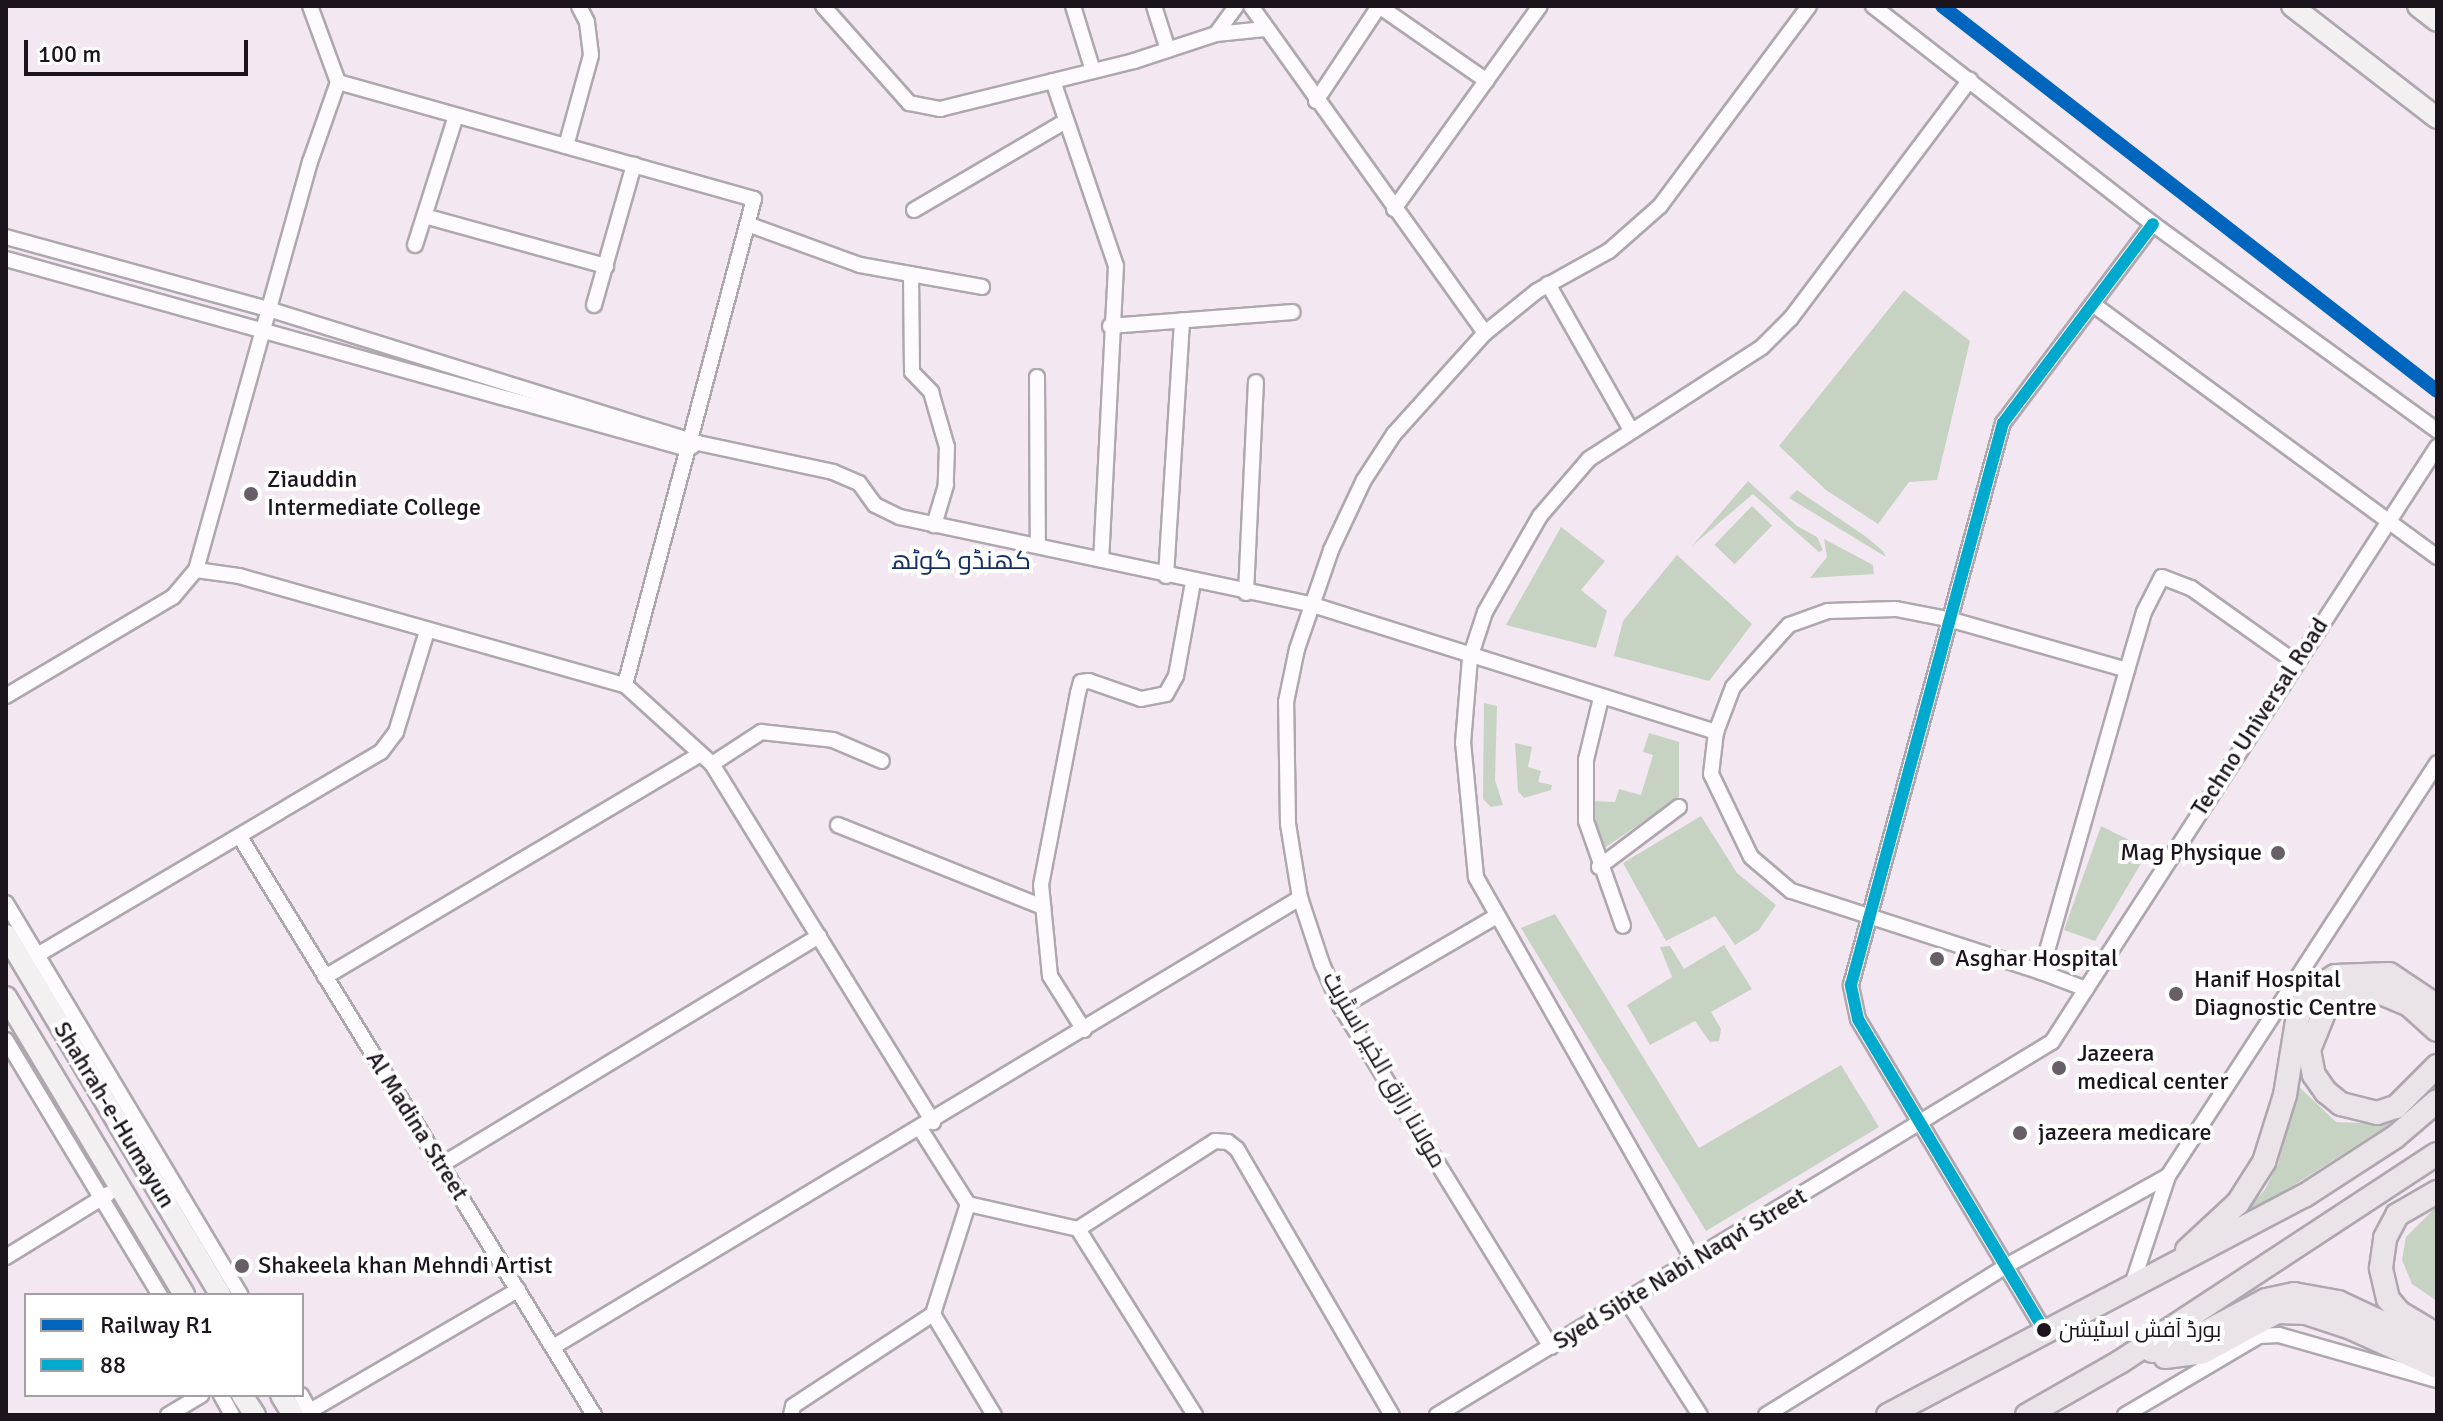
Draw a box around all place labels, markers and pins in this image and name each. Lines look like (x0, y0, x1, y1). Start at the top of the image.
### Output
place label: Ziauddin Intermediate College (267, 466, 481, 522)
marker: Ziauddin Intermediate College (242, 485, 260, 503)
place label: Mag Physique (2120, 839, 2262, 867)
marker: Mag Physique (2269, 844, 2287, 862)
place label: Asghar Hospital (1955, 945, 2118, 973)
marker: Asghar Hospital (1926, 948, 1948, 970)
place label: Hanif Hospital Diagnostic Centre (2194, 966, 2377, 1022)
marker: Hanif Hospital Diagnostic Centre (2165, 983, 2187, 1005)
place label: Jazeera medical center (2077, 1040, 2228, 1096)
marker: Jazeera medical center (2048, 1057, 2070, 1079)
place label: jazeera medicare (2038, 1119, 2211, 1147)
marker: jazeera medicare (2009, 1122, 2031, 1144)
place label: Shakeela khan Mehndi Artist (258, 1252, 552, 1280)
marker: Shakeela khan Mehndi Artist (233, 1257, 251, 1275)
place label: بورڈ آفش اسٹیشن (2059, 1317, 2221, 1343)
marker: بورڈ آفش اسٹیشن (2036, 1322, 2052, 1338)

